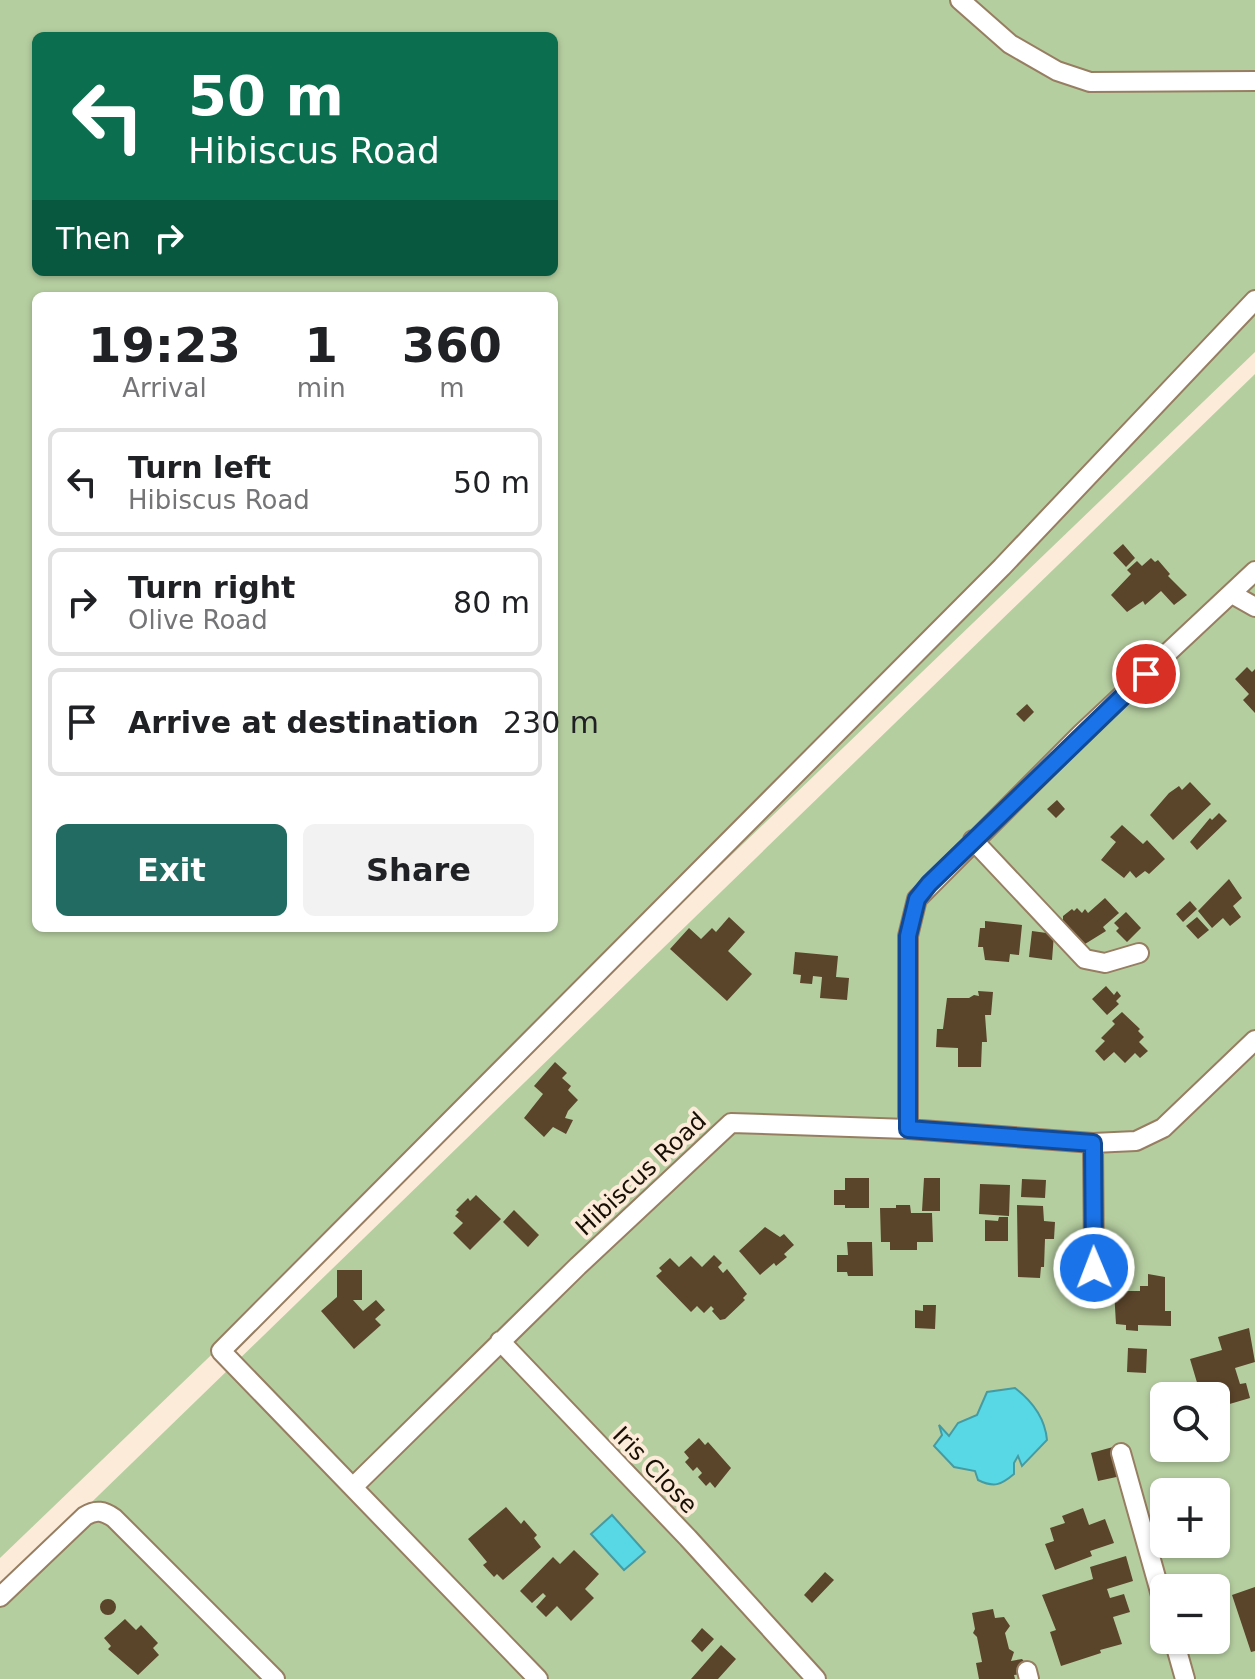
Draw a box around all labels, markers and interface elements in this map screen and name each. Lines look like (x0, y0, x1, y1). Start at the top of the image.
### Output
text: 50 m (188, 63, 344, 128)
icon: left (56, 64, 160, 168)
text: Hibiscus Road (188, 130, 440, 171)
icon: right (147, 216, 191, 260)
text: Then (56, 221, 131, 256)
text: 19:23 (88, 317, 241, 373)
text: 1 (305, 317, 338, 373)
text: 360 (402, 317, 502, 373)
text: Arrival (122, 373, 207, 403)
text: min (297, 373, 346, 403)
text: m (439, 373, 465, 403)
text: Turn left (128, 450, 271, 485)
icon: left (60, 460, 104, 504)
text: 50 m (453, 465, 530, 500)
text: Hibiscus Road (128, 485, 310, 515)
text: Turn right (128, 570, 295, 605)
icon: right (60, 580, 104, 624)
text: 80 m (453, 585, 530, 620)
text: Olive Road (128, 605, 268, 635)
pin (1112, 640, 1180, 708)
icon: arrive (1124, 652, 1168, 696)
icon: arrive (60, 700, 104, 744)
text: Arrive at destination (128, 705, 479, 740)
text: 230 m (503, 705, 599, 740)
button: Exit (56, 824, 287, 916)
button: Share (303, 824, 534, 916)
street label: Hibiscus Road (570, 1107, 712, 1241)
position arrow (1052, 1226, 1136, 1310)
map controls (1150, 1382, 1230, 1654)
button: search (1150, 1382, 1230, 1462)
street label: Iris Close (607, 1421, 703, 1519)
button: + (1150, 1478, 1230, 1558)
button: − (1150, 1574, 1230, 1654)

